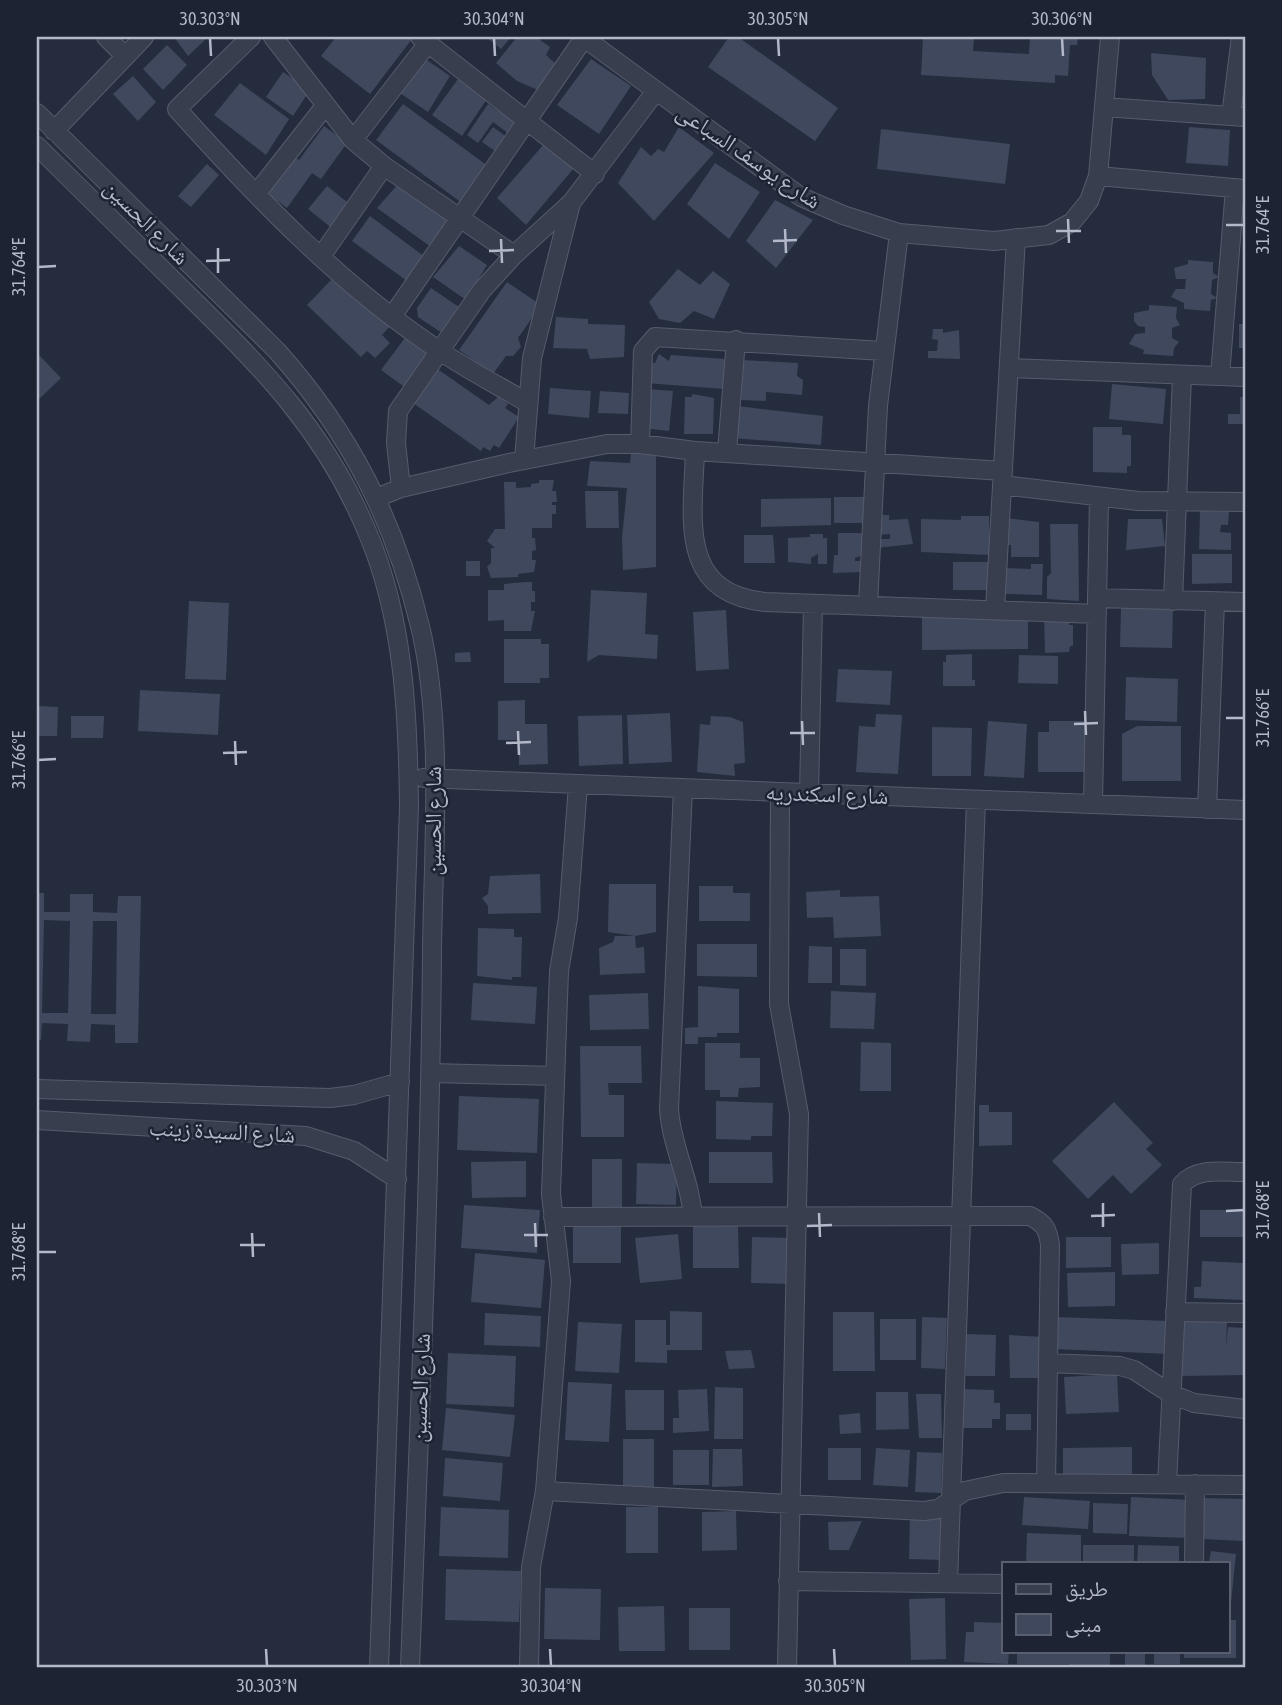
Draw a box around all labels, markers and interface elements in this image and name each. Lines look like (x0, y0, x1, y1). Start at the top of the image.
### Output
text: 30.303°N (179, 8, 241, 29)
text: 30.304°N (463, 8, 525, 29)
text: 30.305°N (747, 8, 809, 29)
text: 30.306°N (1031, 8, 1093, 29)
street label: شارع يوسف السباعى (671, 98, 826, 215)
street label: شارع الحسين (98, 174, 195, 271)
text: 31.764°E (1252, 196, 1273, 254)
text: 31.764°E (8, 238, 29, 296)
text: 31.766°E (1252, 689, 1273, 747)
text: 31.766°E (8, 731, 29, 789)
street label: شارع الحسين (420, 766, 448, 876)
street label: شارع اسكندريه (765, 779, 889, 811)
street label: شارع السيدة زينب (148, 1114, 296, 1150)
text: 31.768°E (1252, 1181, 1273, 1239)
text: 31.768°E (8, 1223, 29, 1281)
street label: شارع الحسين (405, 1333, 437, 1443)
legend (1002, 1562, 1230, 1652)
text: طريق (1065, 1576, 1108, 1602)
text: مبنى (1065, 1612, 1101, 1638)
text: 30.303°N (236, 1675, 298, 1696)
text: 30.304°N (520, 1675, 582, 1696)
text: 30.305°N (804, 1675, 866, 1696)

